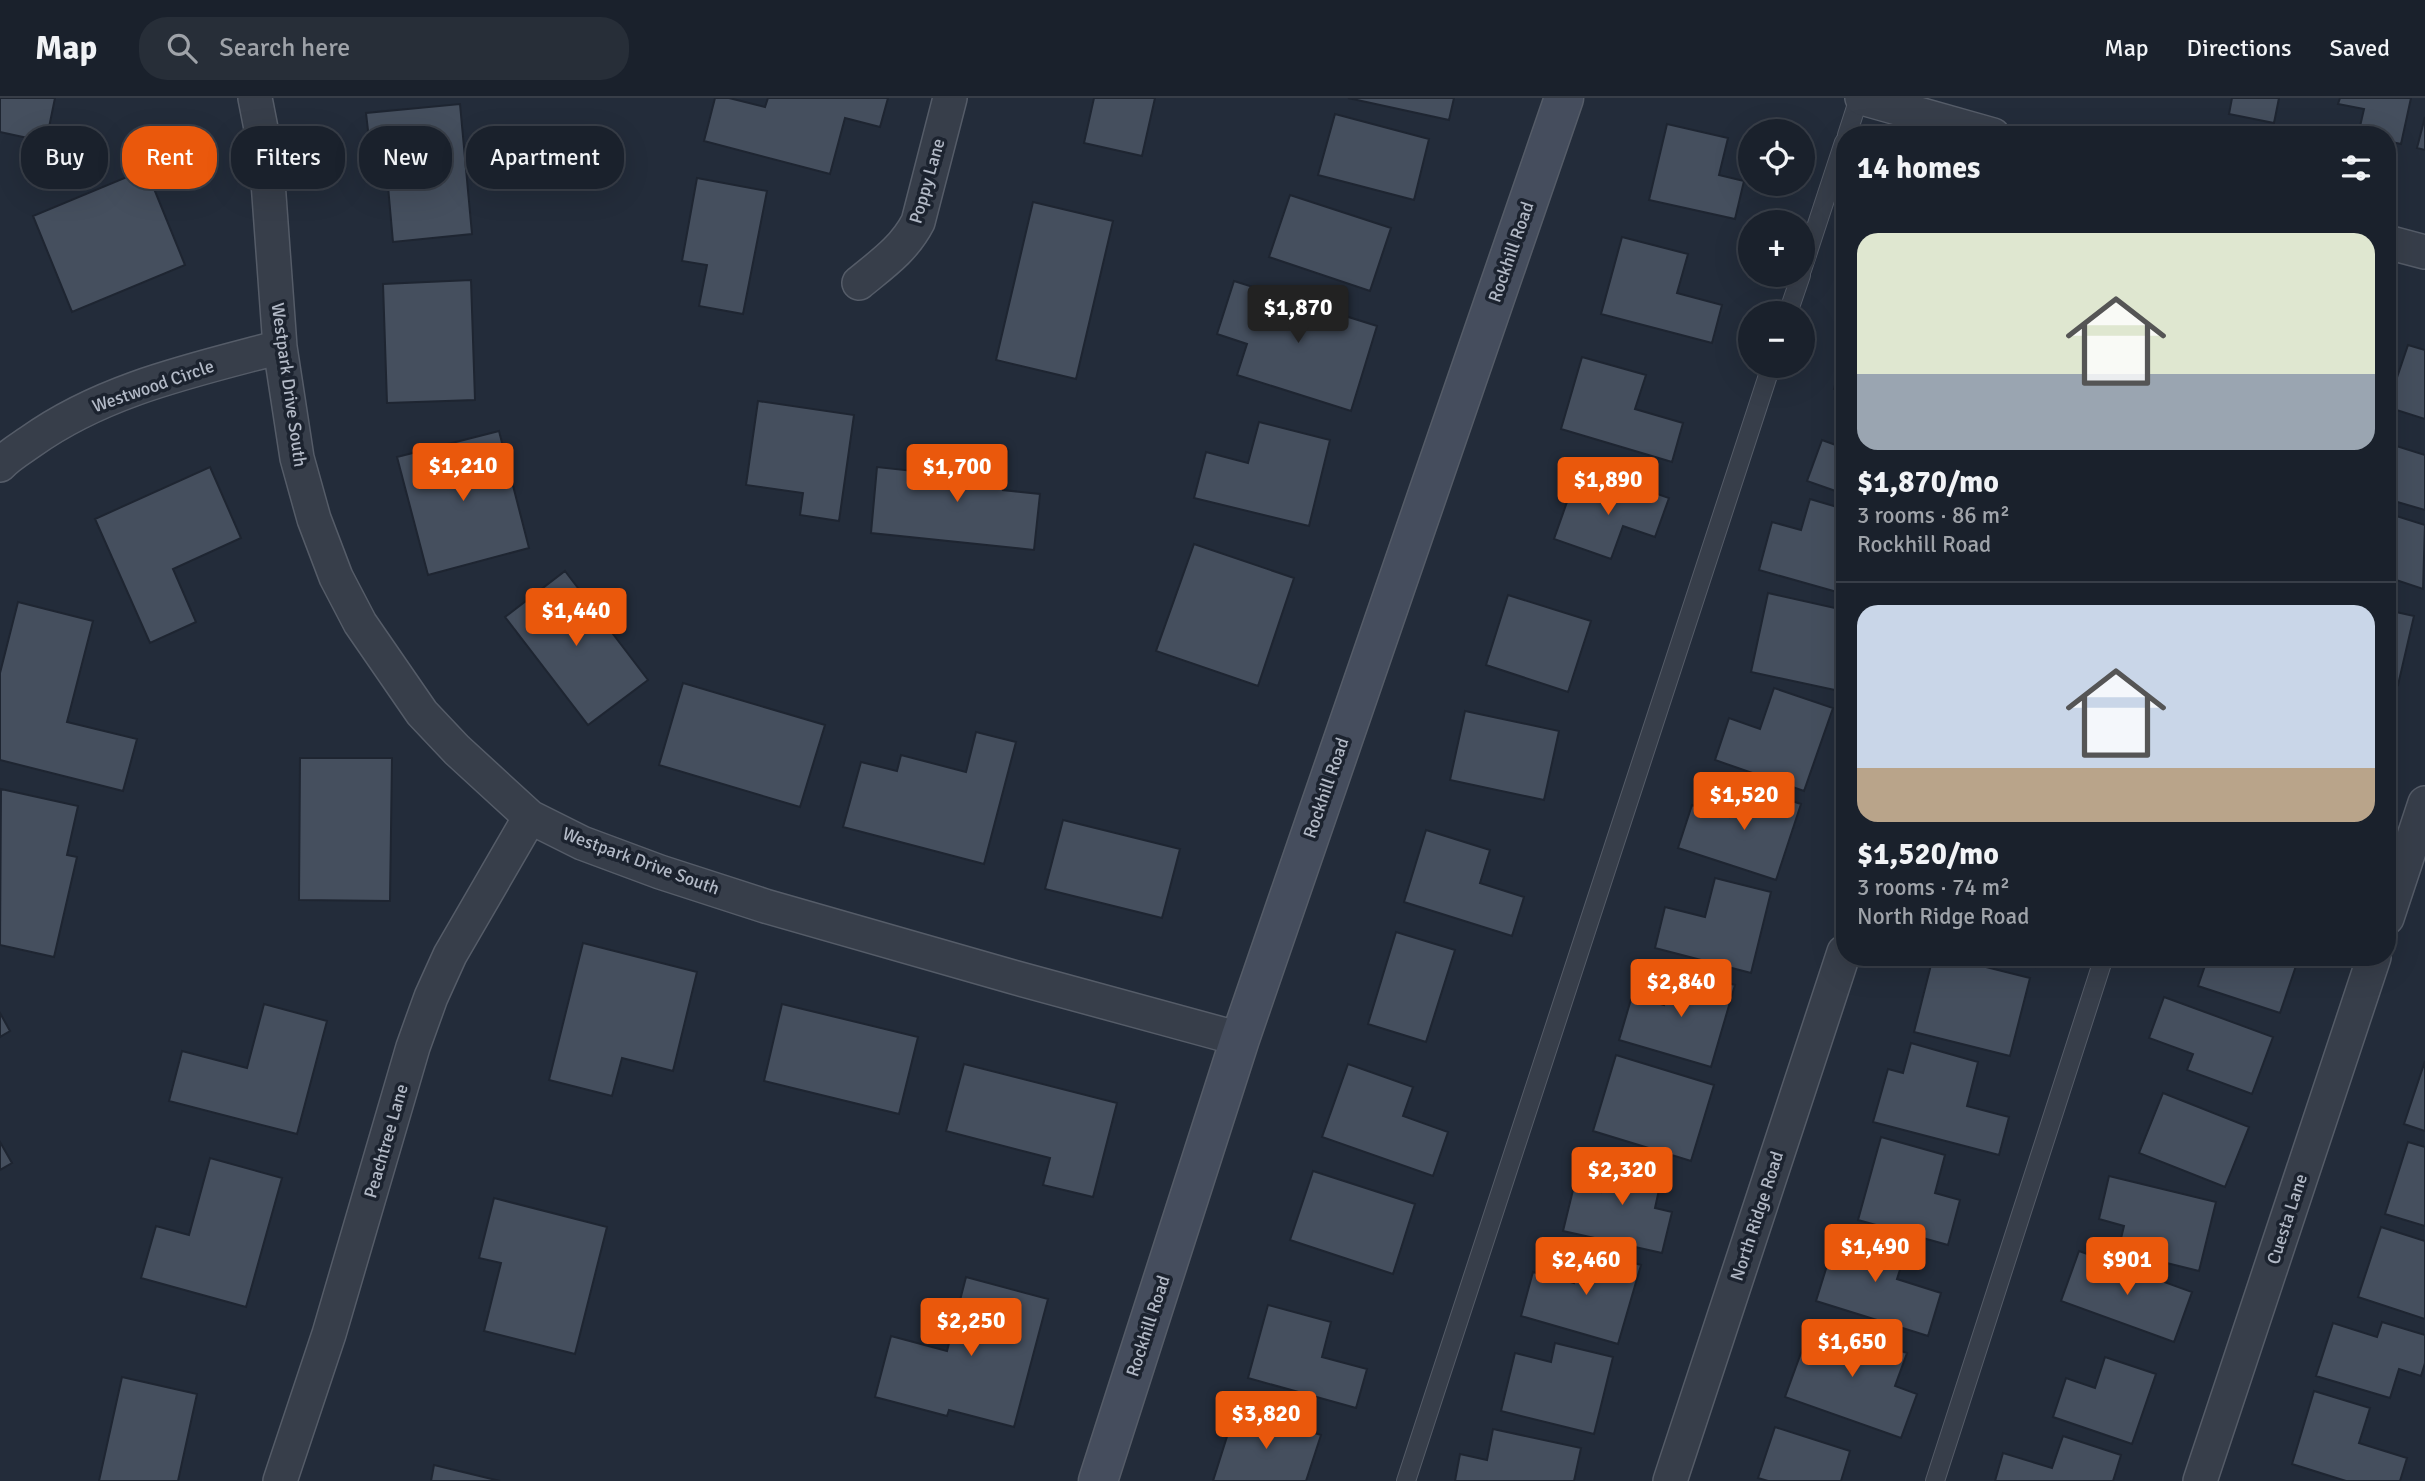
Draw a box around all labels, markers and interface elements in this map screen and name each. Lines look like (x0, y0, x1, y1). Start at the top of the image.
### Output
search box (139, 17, 629, 80)
text: Map (35, 28, 97, 69)
icon: search (163, 29, 201, 67)
text: Search here (219, 32, 350, 64)
text: Map (2104, 33, 2149, 63)
text: Directions (2187, 33, 2292, 63)
text: Saved (2330, 33, 2390, 63)
map controls (1738, 119, 1815, 378)
button: locate (1738, 119, 1815, 196)
chip: Buy (21, 126, 108, 189)
chip: Rent (122, 126, 217, 189)
chip: Filters (231, 126, 345, 189)
chip: New (359, 126, 452, 189)
chip: Apartment (466, 126, 624, 189)
street label: Poppy Lane (904, 136, 950, 226)
icon: filters (2337, 149, 2375, 187)
text: 14 homes (1857, 150, 1980, 187)
street label: Rockhill Road (1484, 199, 1538, 305)
button: + (1738, 210, 1815, 287)
icon: home (2053, 278, 2179, 404)
pin: $1,870 (1241, 286, 1355, 345)
text: $1,870 (1264, 293, 1332, 322)
street label: Westpark Drive South (267, 301, 311, 469)
button: − (1738, 301, 1815, 378)
street label: Westwood Circle (89, 355, 217, 417)
pin: $1,210 (406, 444, 520, 503)
pin: $1,700 (900, 444, 1014, 504)
text: $1,210 (429, 451, 497, 480)
text: $1,700 (923, 452, 991, 481)
pin: $1,890 (1551, 458, 1665, 517)
text: $1,870/mo (1857, 464, 1999, 501)
text: $1,890 (1574, 465, 1642, 494)
text: 3 rooms · 86 m² (1857, 501, 2010, 530)
text: Rockhill Road (1857, 530, 1991, 559)
pin: $1,440 (519, 588, 633, 648)
text: $1,440 (542, 596, 610, 625)
icon: home (2053, 650, 2179, 776)
street label: Rockhill Road (1299, 735, 1353, 841)
pin: $1,520 (1687, 772, 1801, 832)
text: $1,520 (1710, 780, 1778, 809)
street label: Westpark Drive South (559, 822, 723, 900)
text: $1,520/mo (1857, 836, 1999, 873)
text: 3 rooms · 74 m² (1857, 873, 2010, 902)
text: North Ridge Road (1857, 902, 2029, 931)
pin: $2,840 (1624, 960, 1738, 1019)
text: $2,840 (1647, 967, 1715, 996)
street label: Peachtree Lane (359, 1081, 413, 1201)
pin: $2,320 (1565, 1148, 1679, 1207)
street label: North Ridge Road (1726, 1148, 1788, 1284)
text: $2,320 (1588, 1155, 1656, 1184)
street label: Cuesta Lane (2262, 1171, 2312, 1267)
pin: $1,490 (1818, 1224, 1932, 1284)
text: $1,490 (1841, 1232, 1909, 1261)
pin: $2,460 (1529, 1238, 1643, 1297)
pin: $901 (2086, 1238, 2168, 1297)
text: $2,460 (1552, 1245, 1620, 1274)
text: $901 (2102, 1245, 2152, 1274)
street label: Rockhill Road (1121, 1273, 1175, 1379)
pin: $2,250 (914, 1298, 1028, 1358)
text: $2,250 (937, 1306, 1005, 1335)
pin: $1,650 (1795, 1320, 1909, 1379)
text: $1,650 (1818, 1327, 1886, 1356)
pin: $3,820 (1209, 1392, 1323, 1451)
text: $3,820 (1232, 1399, 1300, 1428)

